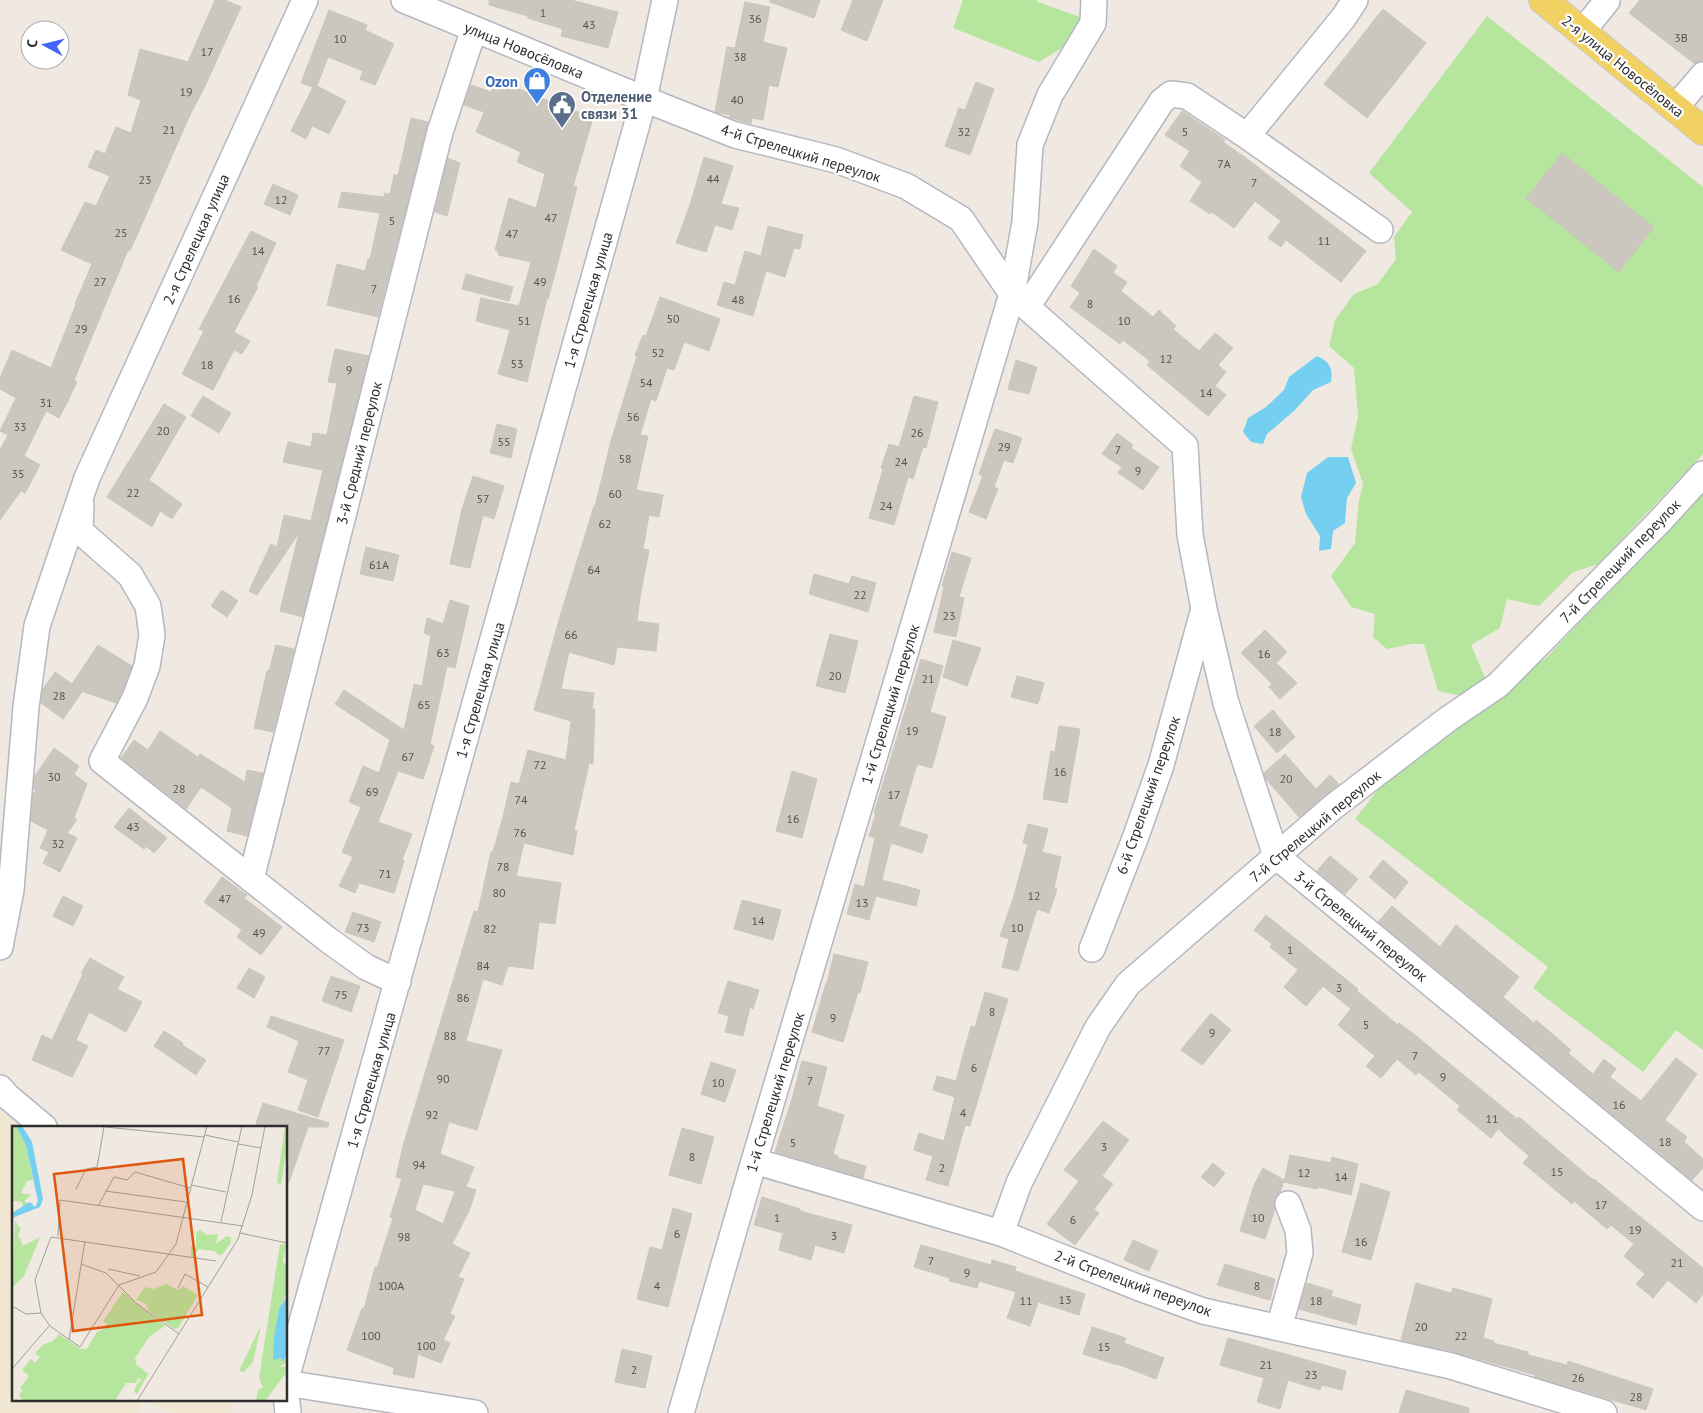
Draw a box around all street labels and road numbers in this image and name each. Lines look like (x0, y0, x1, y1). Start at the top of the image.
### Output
street label: 2-я улица Новосёловка (1558, 11, 1688, 121)
street label: улица Новосёловка (461, 17, 587, 83)
street label: 4-й Стрелецкий переулок (719, 120, 884, 187)
street label: 2-я Стрелецкая улица (159, 171, 233, 307)
street label: 1-я Стрелецкая улица (559, 230, 617, 370)
street label: 3-й Средний переулок (332, 379, 386, 527)
street label: 7-й Стрелецкий переулок (1556, 494, 1685, 627)
street label: 1-я Стрелецкая улица (451, 620, 509, 760)
street label: 1-й Стрелецкий переулок (857, 621, 924, 786)
street label: 6-й Стрелецкий переулок (1112, 712, 1184, 877)
street label: 7-й Стрелецкий переулок (1246, 765, 1385, 886)
street label: 3-й Стрелецкий переулок (1290, 866, 1432, 986)
street label: 1-й Стрелецкий переулок (742, 1009, 809, 1174)
street label: 1-я Стрелецкая улица (342, 1010, 400, 1150)
street label: 2-й Стрелецкий переулок (1052, 1246, 1215, 1321)

